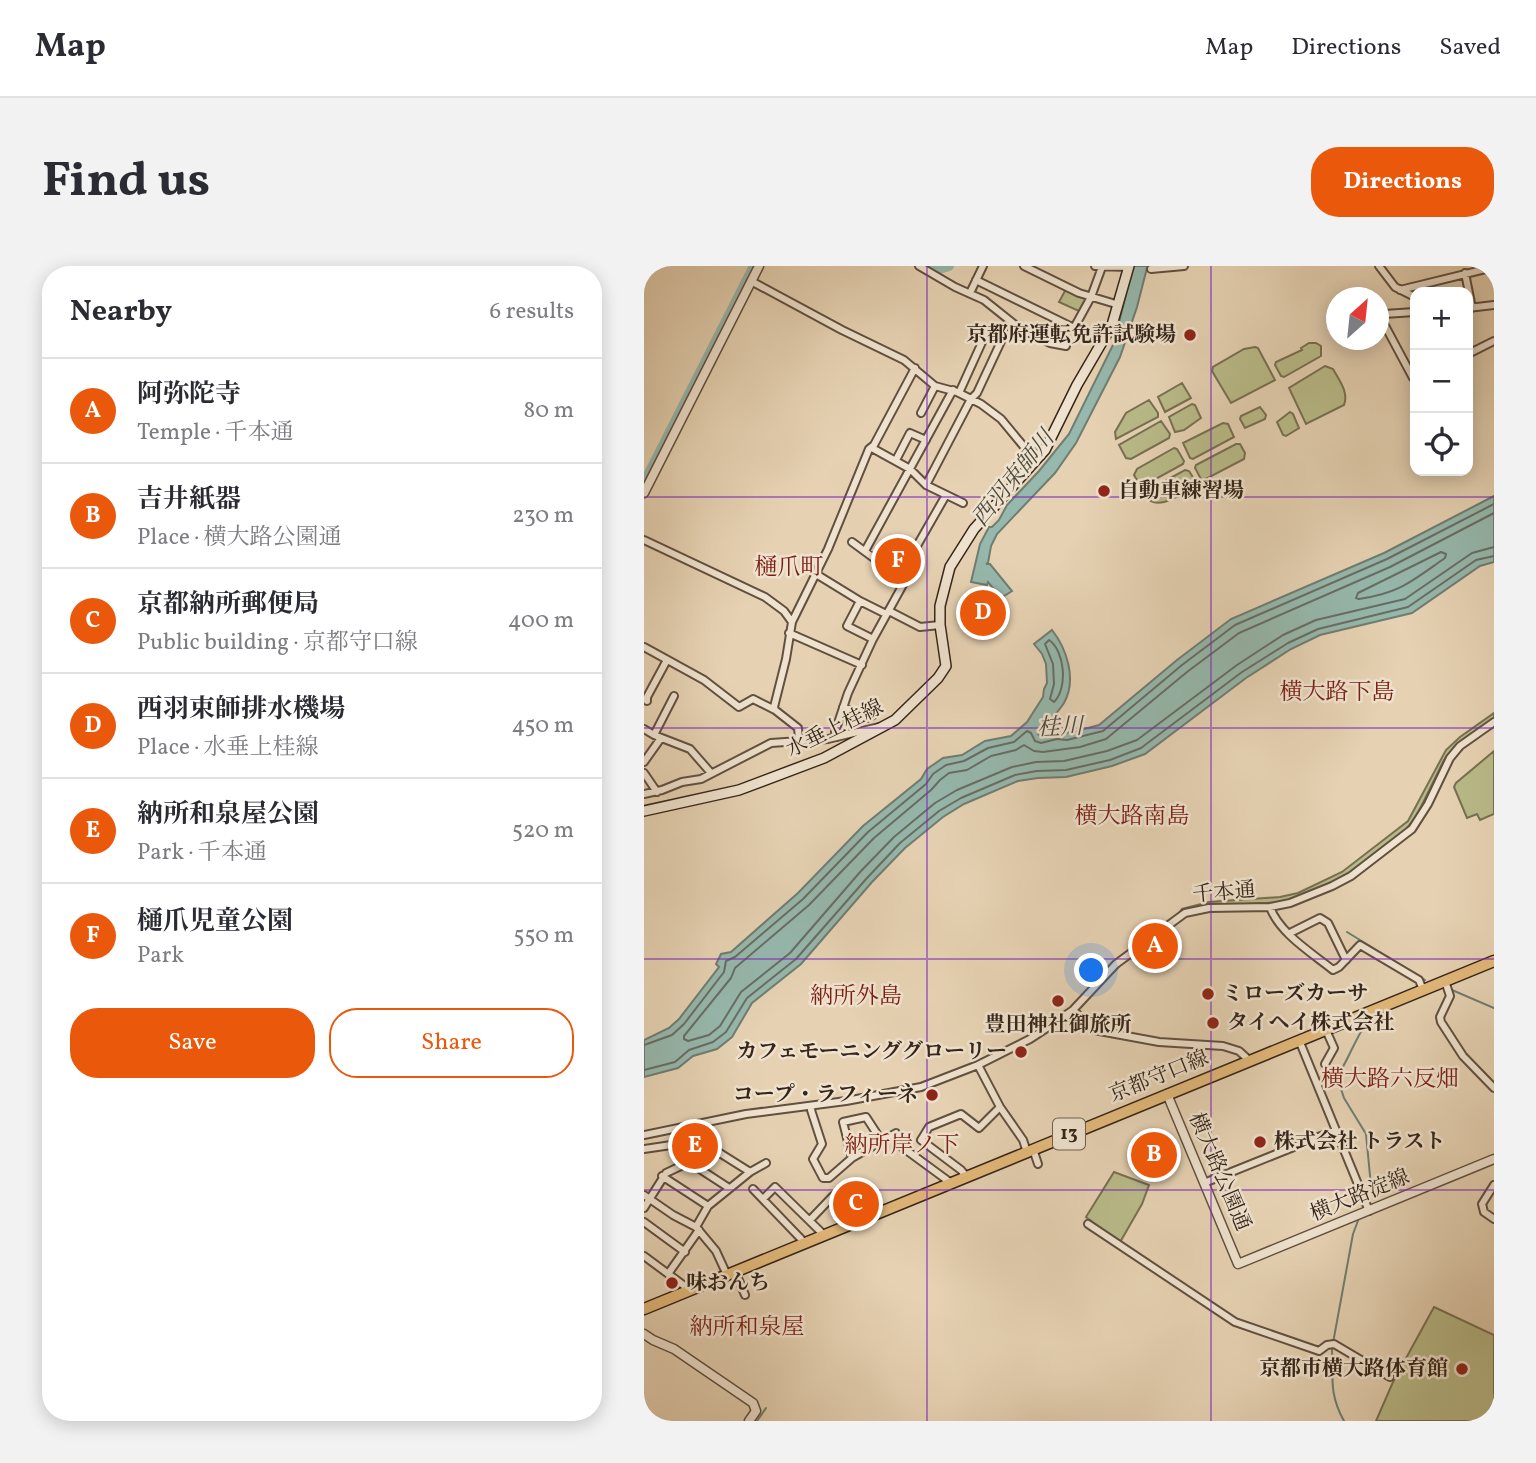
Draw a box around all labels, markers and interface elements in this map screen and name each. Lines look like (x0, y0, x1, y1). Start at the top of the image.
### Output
text: Map (35, 25, 106, 71)
text: Map (1205, 31, 1253, 65)
text: Directions (1291, 31, 1401, 65)
text: Saved (1439, 31, 1501, 65)
button: Directions (1311, 147, 1494, 217)
text: Find us (42, 148, 210, 217)
north arrow (1326, 287, 1389, 350)
map controls (1410, 287, 1473, 476)
button: + (1410, 287, 1473, 350)
text: Nearby (70, 291, 172, 333)
text: 6 results (490, 296, 574, 328)
place label: 京都府運転免許試験場 (966, 321, 1176, 350)
marker: 京都府運転免許試験場 (1182, 327, 1198, 343)
button: − (1410, 350, 1473, 413)
text: 阿弥陀寺 (137, 377, 241, 413)
text: A (85, 395, 101, 427)
text: 80 m (524, 395, 574, 427)
button: locate (1410, 413, 1473, 476)
text: Temple · 千本通 (137, 417, 294, 449)
water label: 西羽束師川 (965, 422, 1065, 534)
place label: 自動車練習場 (1118, 477, 1244, 506)
text: 吉井紙器 (137, 482, 241, 518)
marker: 自動車練習場 (1096, 483, 1112, 499)
text: B (85, 500, 101, 532)
text: 230 m (512, 500, 574, 532)
text: Place · 横大路公園通 (137, 522, 342, 554)
pin: F (875, 535, 921, 587)
district label: 樋爪町 (755, 552, 824, 584)
text: 京都納所郵便局 (137, 587, 319, 623)
pin: D (960, 587, 1006, 639)
text: C (86, 605, 100, 637)
text: 400 m (508, 605, 574, 637)
text: Public building · 京都守口線 (137, 627, 418, 659)
district label: 横大路下島 (1280, 677, 1395, 709)
text: 西羽束師排水機場 (137, 692, 345, 728)
street label: 水垂上桂線 (781, 693, 889, 765)
text: D (85, 710, 101, 742)
text: 450 m (512, 710, 574, 742)
water label: 桂川 (1036, 711, 1087, 745)
text: Place · 水垂上桂線 (137, 732, 319, 764)
text: 納所和泉屋公園 (137, 797, 319, 833)
district label: 横大路南島 (1075, 801, 1190, 833)
text: E (86, 815, 100, 847)
text: 520 m (512, 815, 574, 847)
text: Park · 千本通 (137, 837, 267, 869)
street label: 千本通 (1191, 876, 1257, 910)
text: 樋爪児童公園 (137, 904, 293, 940)
text: F (86, 920, 100, 952)
text: 550 m (514, 920, 574, 952)
pin: A (1132, 920, 1178, 972)
text: Park (137, 940, 184, 972)
your location (1074, 953, 1108, 987)
place label: ミローズカーサ (1222, 980, 1368, 1009)
district label: 納所外島 (810, 981, 902, 1013)
marker: ミローズカーサ (1200, 986, 1216, 1002)
marker: 豊田神社御旅所 (1050, 993, 1066, 1009)
button: Save (70, 1008, 315, 1078)
button: Share (329, 1008, 574, 1078)
place label: タイヘイ株式会社 (1227, 1009, 1395, 1038)
place label: 豊田神社御旅所 (985, 1011, 1132, 1040)
marker: タイヘイ株式会社 (1205, 1015, 1221, 1031)
place label: カフェモーニンググローリー (736, 1038, 1007, 1067)
marker: カフェモーニンググローリー (1013, 1044, 1029, 1060)
street label: 京都守口線 (1105, 1044, 1213, 1110)
district label: 横大路六反畑 (1321, 1064, 1459, 1096)
place label: コープ・ラフィーネ (733, 1081, 918, 1110)
marker: コープ・ラフィーネ (924, 1087, 940, 1103)
street label: 横大路公園通 (1181, 1108, 1257, 1236)
road number: 13 (1053, 1118, 1085, 1150)
pin: E (672, 1120, 718, 1172)
place label: 株式会社 トラスト (1274, 1128, 1446, 1157)
pin: B (1131, 1129, 1177, 1181)
district label: 納所岸ノ下 (845, 1130, 960, 1162)
marker: 株式会社 トラスト (1252, 1134, 1268, 1150)
street label: 横大路淀線 (1306, 1163, 1414, 1229)
pin: C (833, 1178, 879, 1230)
place label: 味おんち (686, 1269, 770, 1298)
marker: 味おんち (664, 1275, 680, 1291)
district label: 納所和泉屋 (690, 1312, 805, 1344)
place label: 京都市横大路体育館 (1259, 1355, 1448, 1384)
marker: 京都市横大路体育館 (1454, 1361, 1470, 1377)

